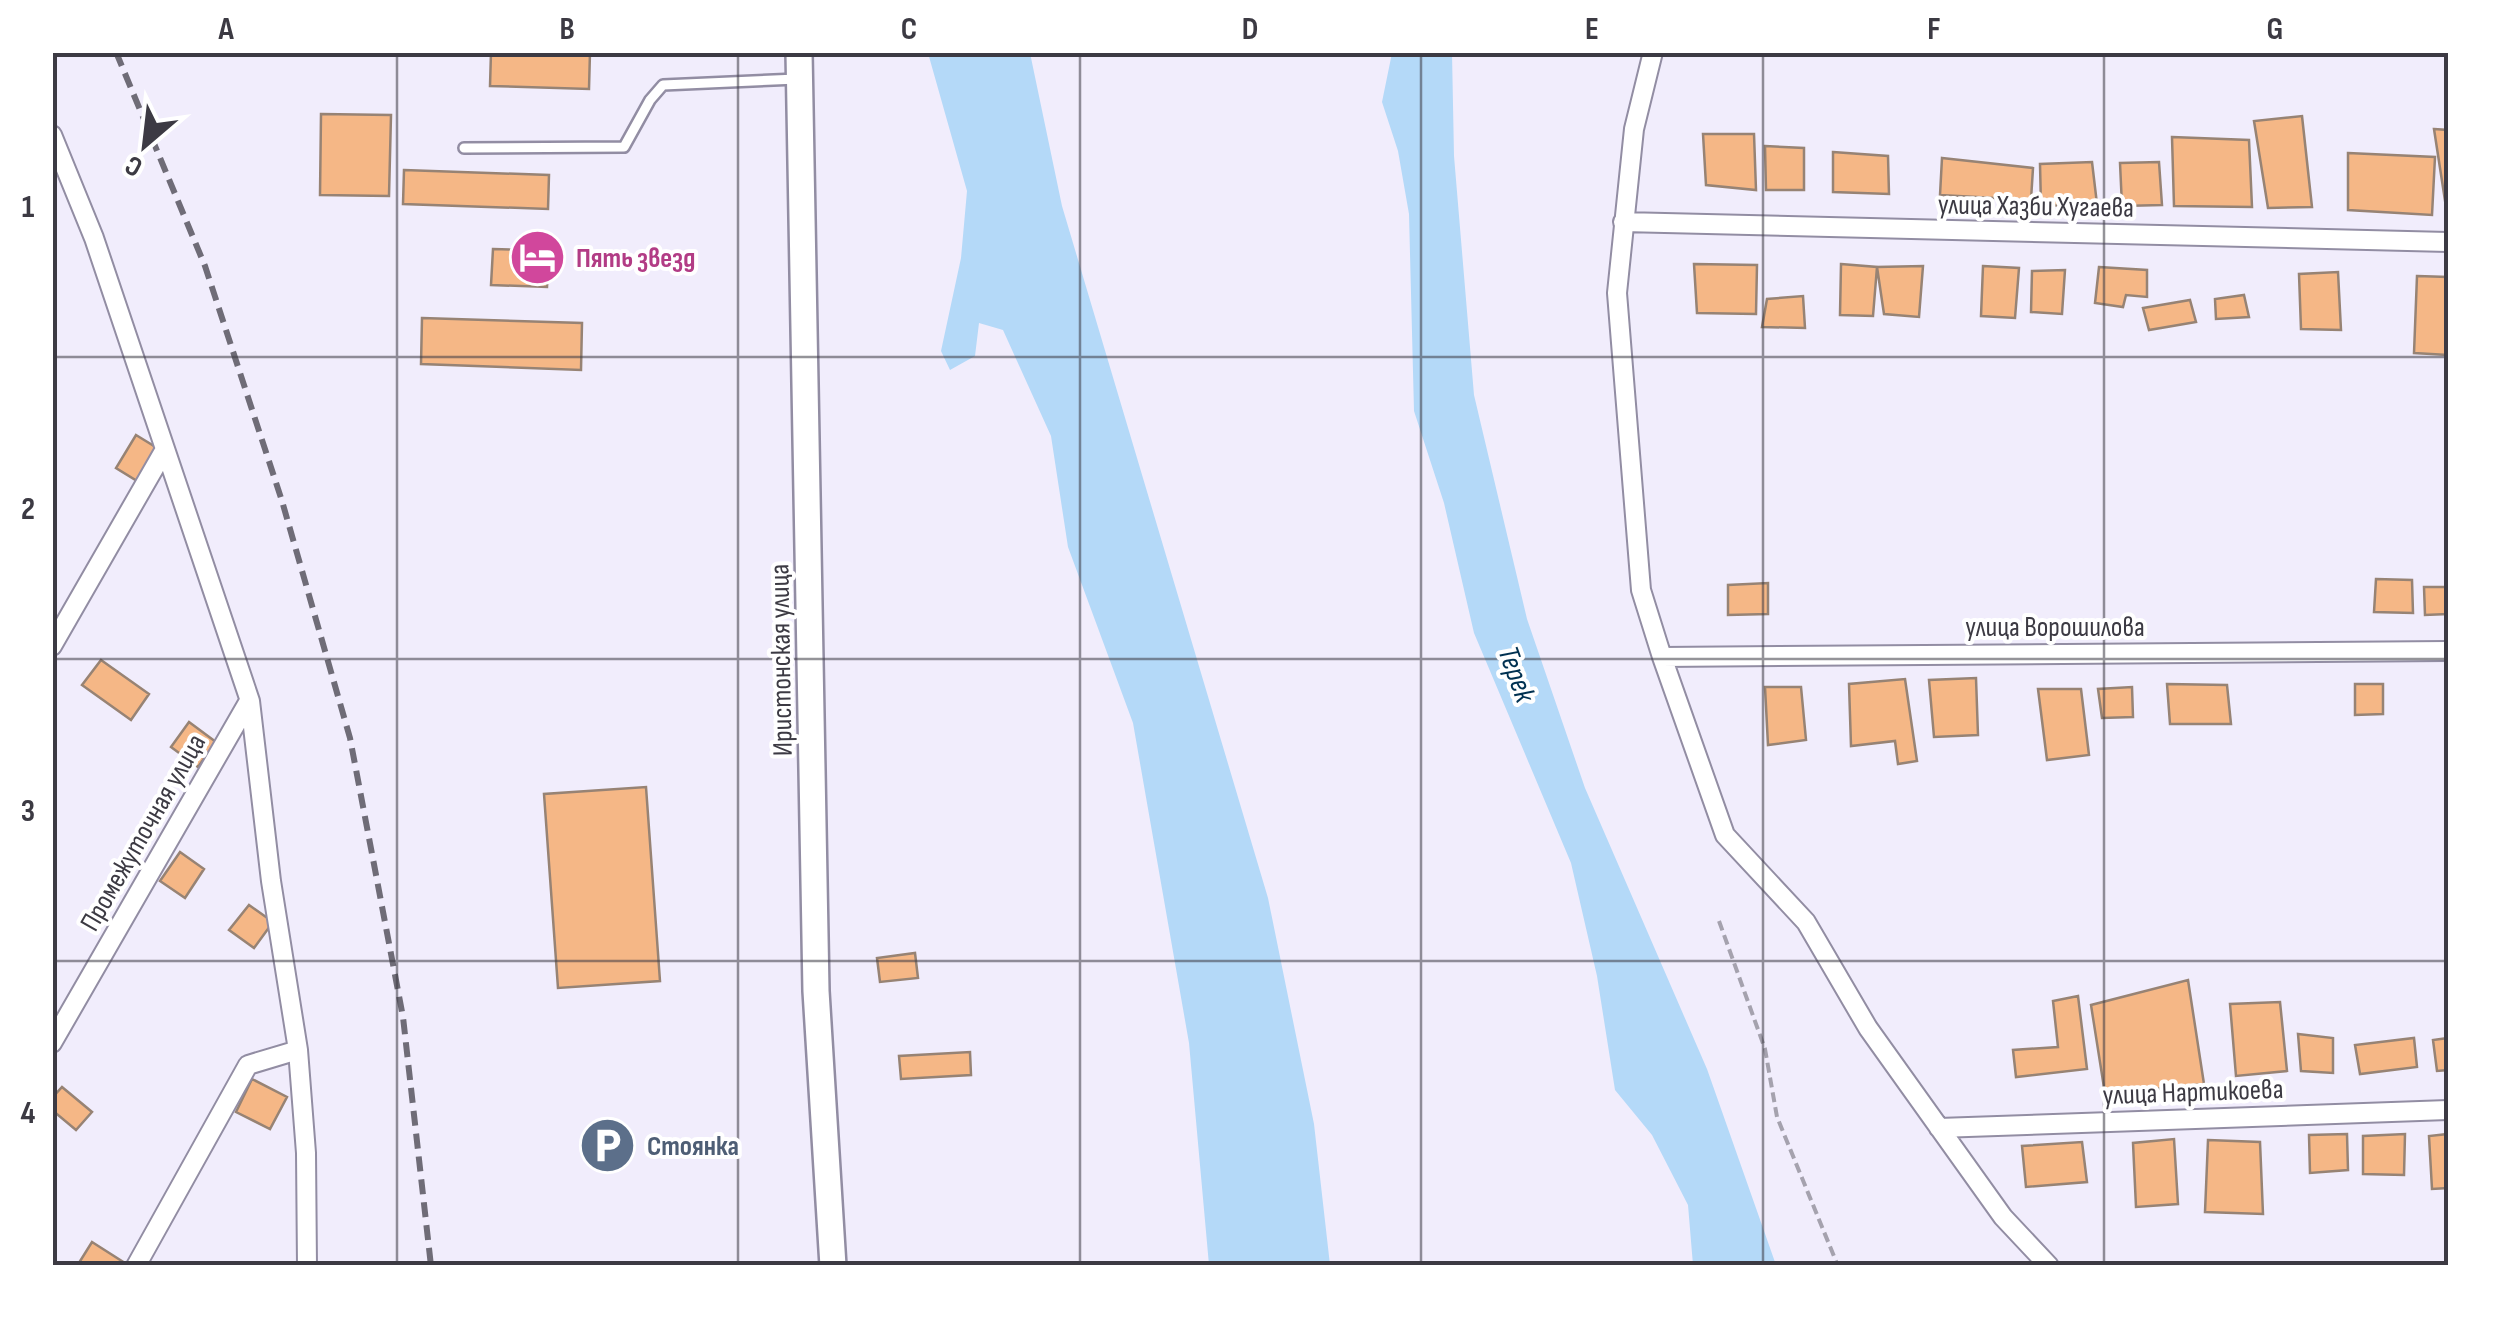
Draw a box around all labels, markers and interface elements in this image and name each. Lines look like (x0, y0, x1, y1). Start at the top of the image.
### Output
text: A (217, 10, 234, 49)
text: B (559, 10, 575, 49)
text: C (901, 10, 917, 49)
text: D (1242, 10, 1258, 49)
text: E (1585, 10, 1599, 49)
text: F (1927, 10, 1941, 49)
text: G (2267, 10, 2283, 49)
north arrow (95, 95, 195, 195)
text: С (120, 148, 148, 184)
text: 1 (22, 188, 35, 227)
street label: улица Хазби Хугаева (1938, 188, 2134, 225)
hotel icon: Пять звезд (507, 227, 567, 287)
place label: Пять звезд (576, 242, 695, 275)
text: 2 (21, 490, 35, 529)
street label: Иристонская улица (763, 564, 800, 756)
street label: улица Ворошилова (1965, 611, 2145, 644)
water label: Терек (1489, 642, 1543, 709)
street label: Промежуточная улица (74, 729, 213, 937)
text: 3 (21, 792, 35, 831)
street label: улица Нартикоева (2102, 1073, 2284, 1112)
text: 4 (21, 1094, 36, 1133)
parking icon: Стоянка (578, 1115, 638, 1175)
place label: Стоянка (647, 1130, 739, 1163)

